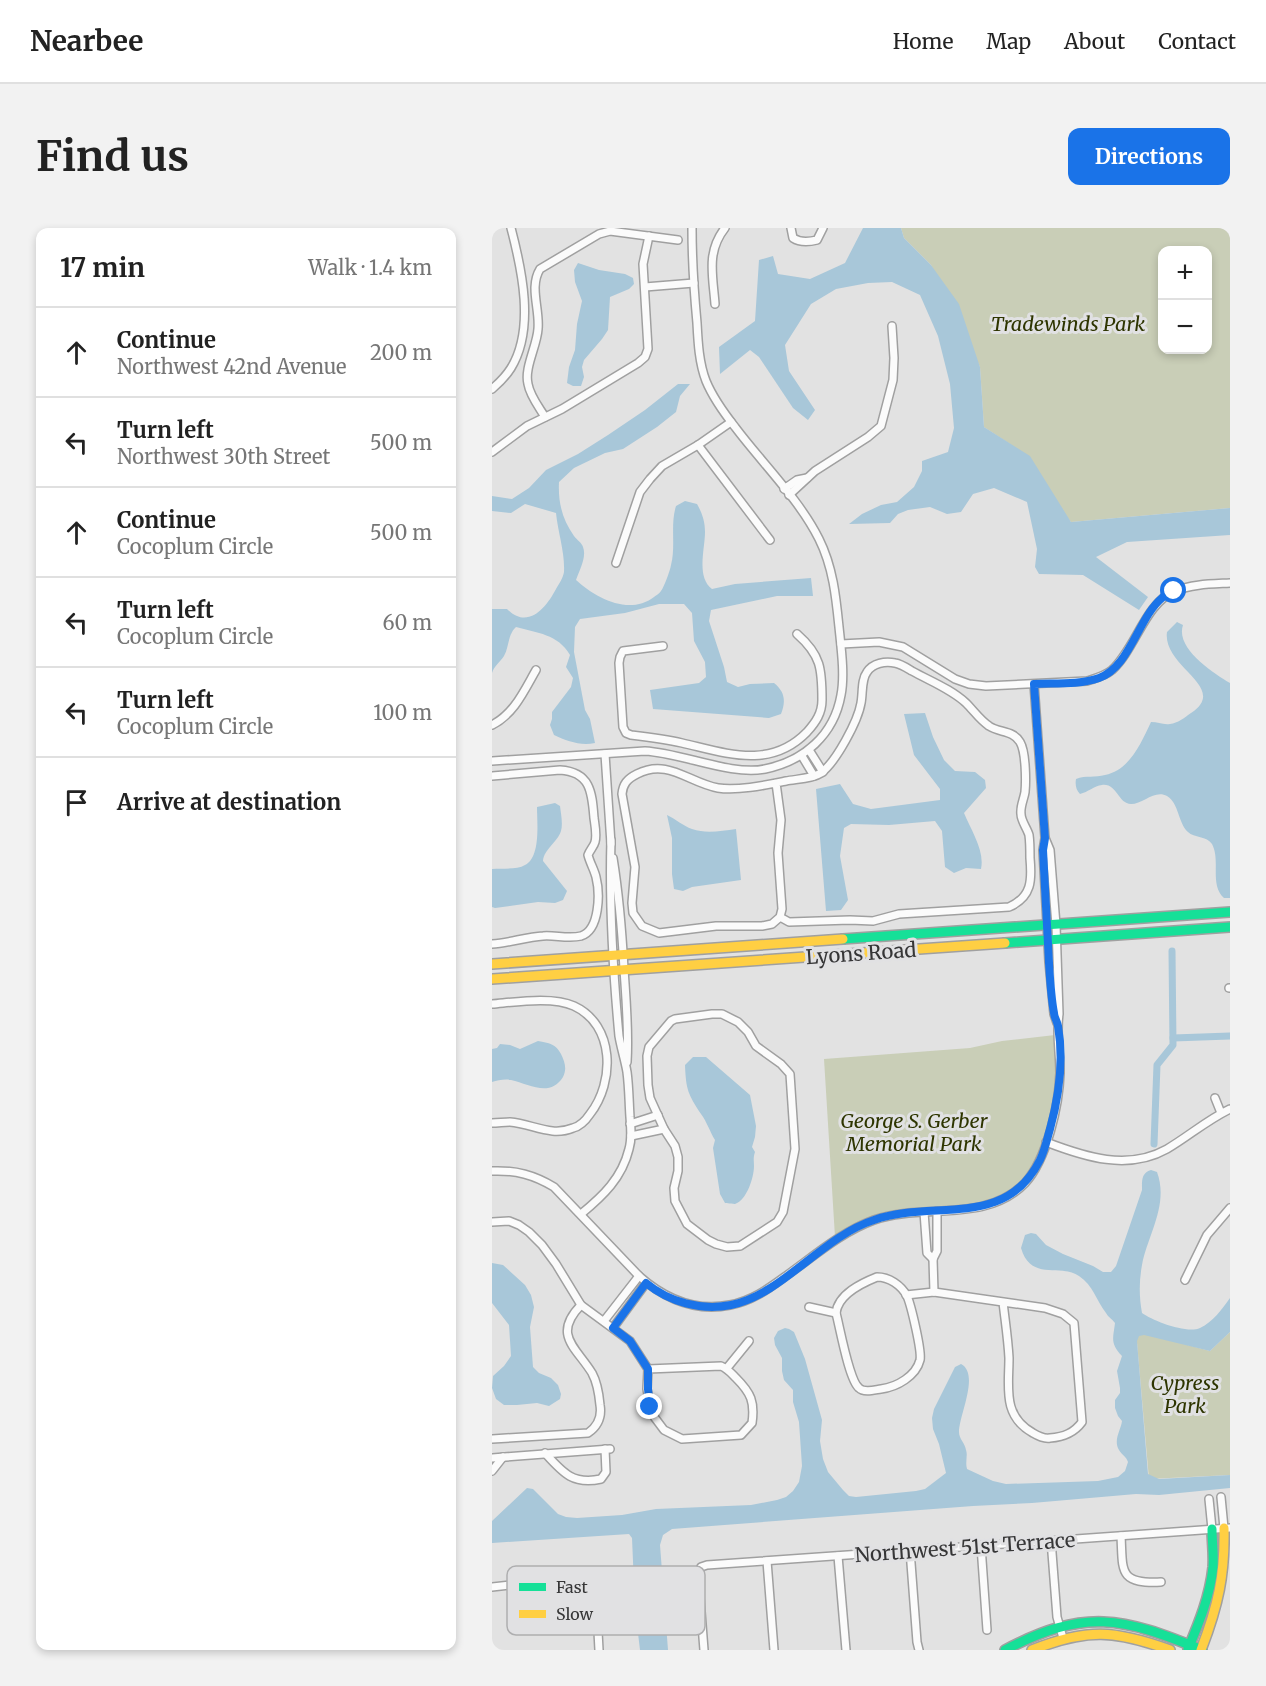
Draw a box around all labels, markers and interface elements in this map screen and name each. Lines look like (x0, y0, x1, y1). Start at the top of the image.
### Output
text: Nearbee (30, 23, 143, 59)
text: Home (893, 28, 953, 55)
text: Map (986, 28, 1031, 55)
text: About (1064, 28, 1125, 55)
text: Contact (1158, 28, 1236, 55)
button: Directions (1068, 128, 1230, 185)
text: Find us (36, 130, 189, 182)
map controls (1158, 246, 1212, 354)
button: + (1158, 246, 1212, 300)
text: 17 min (60, 251, 145, 284)
text: Walk · 1.4 km (308, 255, 432, 280)
button: − (1158, 300, 1212, 354)
park label: Tradewinds Park (991, 311, 1145, 336)
text: Continue (117, 326, 216, 354)
icon: ahead (60, 336, 93, 369)
text: 200 m (370, 340, 432, 365)
text: Northwest 42nd Avenue (117, 354, 347, 379)
text: Turn left (117, 416, 214, 444)
icon: left (60, 426, 93, 459)
text: 500 m (370, 430, 432, 455)
text: Northwest 30th Street (117, 444, 330, 469)
text: Continue (117, 506, 216, 534)
icon: ahead (60, 516, 93, 549)
text: 500 m (370, 520, 432, 545)
text: Cocoplum Circle (117, 534, 273, 559)
route start (1160, 577, 1186, 603)
text: Turn left (117, 596, 214, 624)
icon: left (60, 606, 93, 639)
text: 60 m (382, 610, 432, 635)
text: Cocoplum Circle (117, 624, 273, 649)
text: Turn left (117, 686, 214, 714)
icon: left (60, 696, 93, 729)
text: 100 m (373, 700, 432, 725)
text: Cocoplum Circle (117, 714, 273, 739)
icon: arrive (60, 786, 93, 819)
text: Arrive at destination (117, 788, 341, 816)
street label: Lyons Road (805, 937, 917, 969)
park label: George S. Gerber Memorial Park (840, 1108, 989, 1156)
park label: Cypress Park (1151, 1370, 1219, 1418)
route end (636, 1393, 662, 1419)
street label: Northwest 51st Terrace (854, 1527, 1076, 1567)
legend (507, 1566, 705, 1635)
text: Fast (556, 1577, 589, 1597)
text: Slow (556, 1604, 594, 1624)

